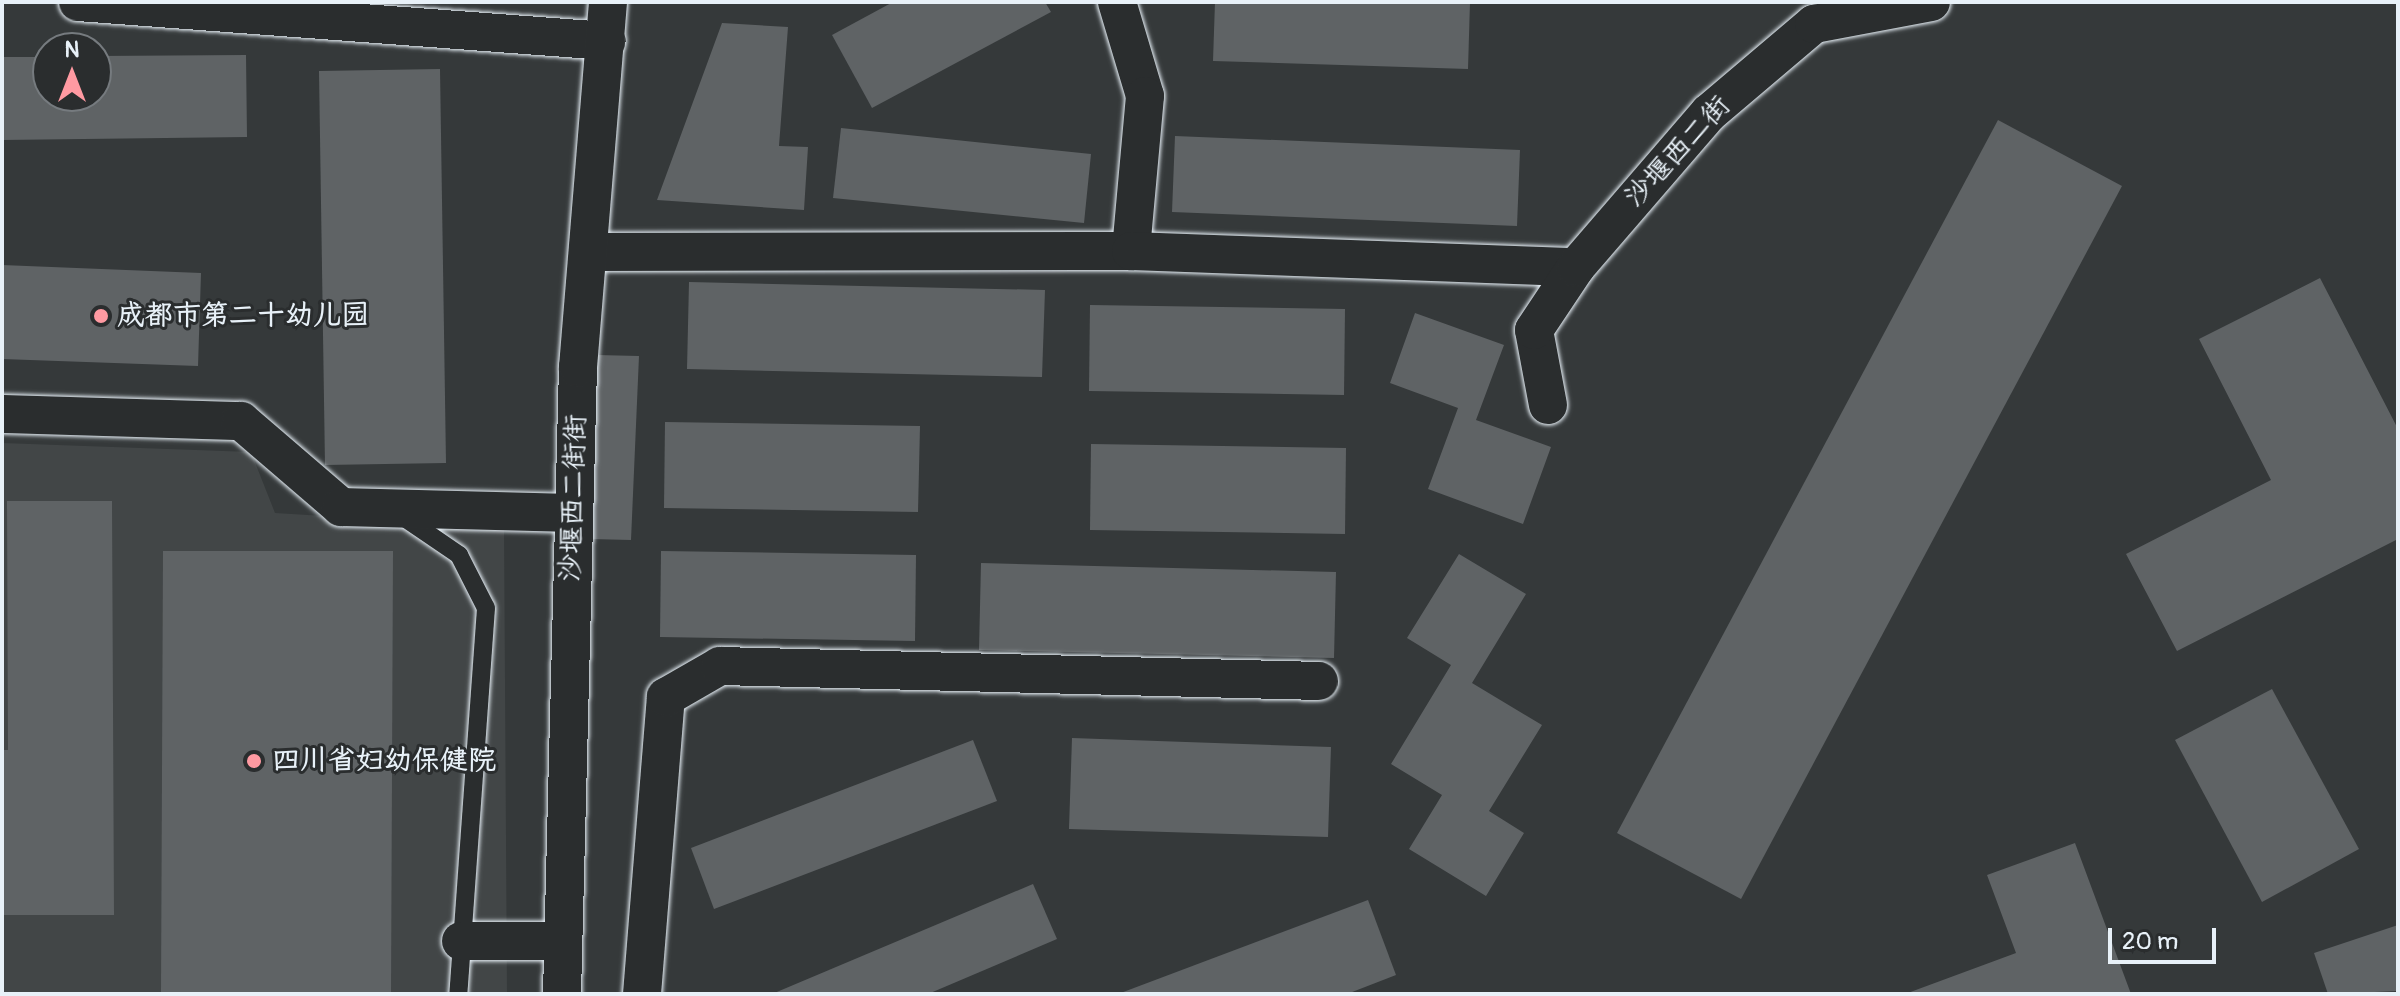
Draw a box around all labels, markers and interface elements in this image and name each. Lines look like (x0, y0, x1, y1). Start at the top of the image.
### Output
north arrow (32, 32, 112, 112)
text: N (65, 36, 79, 64)
street label: 沙堰西二街 (1618, 89, 1738, 215)
place label: 成都市第二十幼儿园 (117, 299, 369, 333)
marker: 成都市第二十幼儿园 (92, 307, 110, 325)
street label: 沙堰西二街街 (554, 413, 594, 583)
place label: 四川省妇幼保健院 (272, 744, 496, 778)
marker: 四川省妇幼保健院 (243, 750, 265, 772)
scale bar (2112, 912, 2220, 962)
text: 20 m (2122, 927, 2178, 956)

